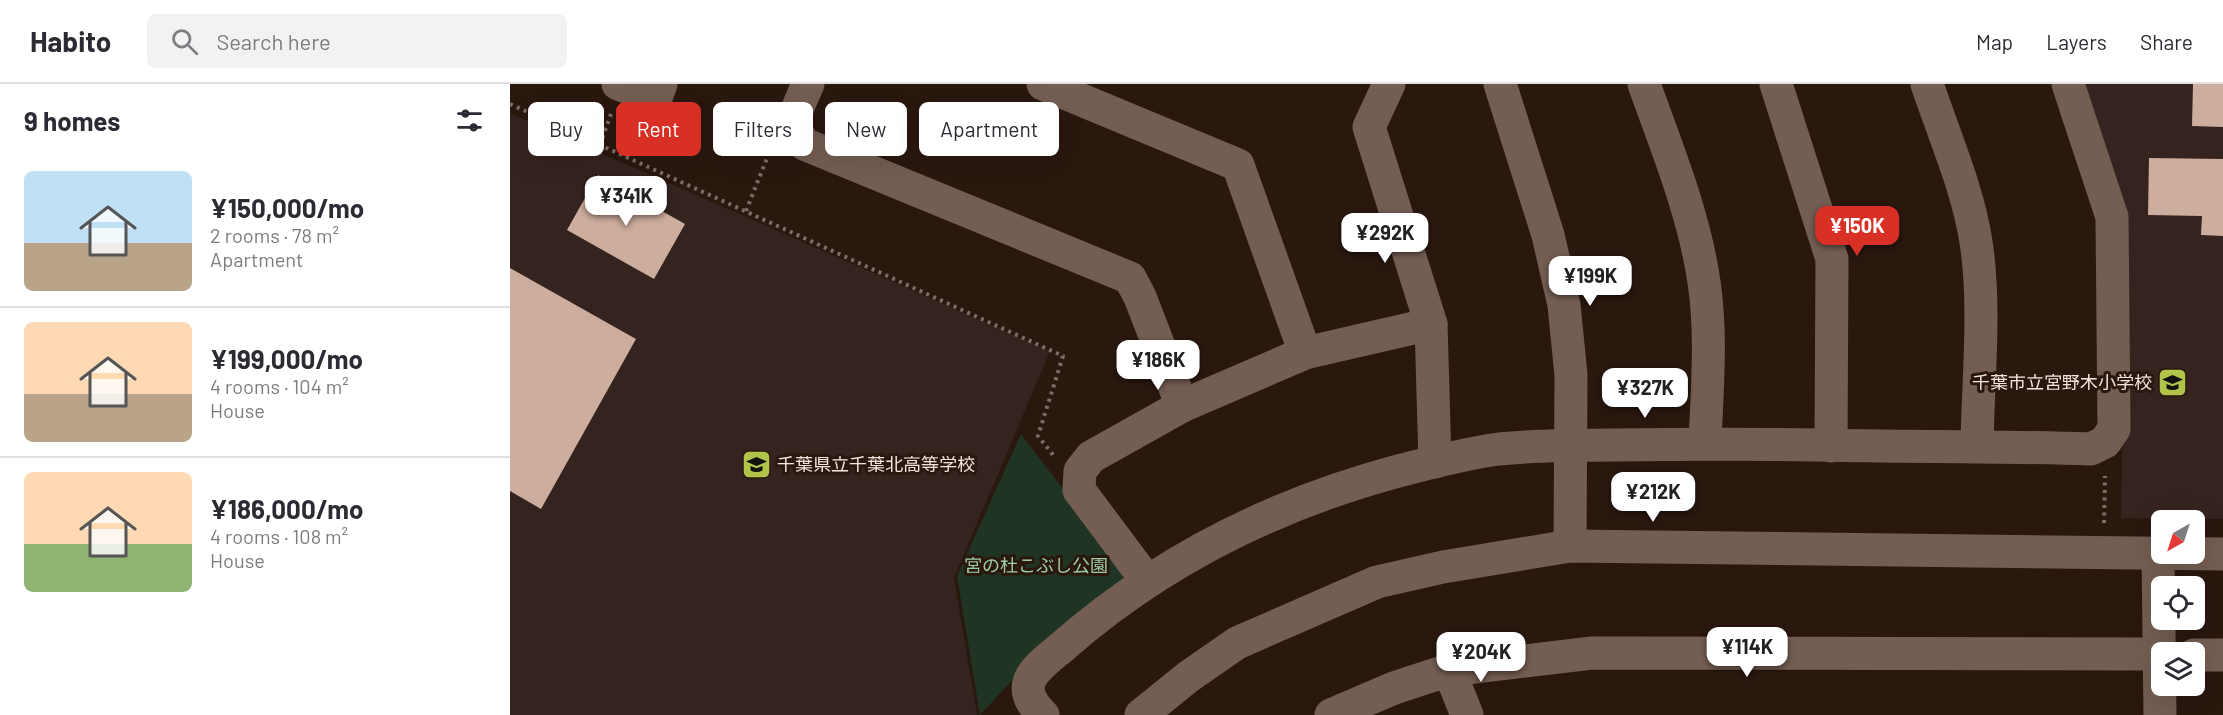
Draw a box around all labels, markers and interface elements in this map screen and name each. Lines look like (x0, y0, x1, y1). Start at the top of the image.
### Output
search box (147, 14, 567, 68)
text: Habito (30, 24, 111, 58)
icon: search (168, 25, 201, 58)
text: Search here (216, 28, 331, 54)
text: Map (1976, 29, 2013, 54)
text: Layers (2046, 29, 2107, 54)
text: Share (2140, 29, 2193, 54)
chip: Buy (528, 102, 604, 156)
chip: Rent (616, 102, 701, 156)
chip: Filters (713, 102, 813, 156)
chip: New (825, 102, 907, 156)
chip: Apartment (919, 102, 1059, 156)
icon: filters (453, 104, 486, 137)
text: 9 homes (24, 105, 120, 136)
pin: ¥341K (584, 176, 668, 227)
text: ¥341K (599, 183, 653, 207)
text: ¥150,000/mo (210, 192, 364, 223)
icon: home (72, 195, 144, 267)
pin: ¥150K (1815, 206, 1899, 257)
pin: ¥292K (1343, 213, 1427, 264)
text: ¥150K (1829, 213, 1885, 237)
text: ¥292K (1355, 220, 1415, 244)
text: 2 rooms · 78 m² (210, 223, 339, 247)
text: Apartment (210, 247, 303, 271)
pin: ¥199K (1548, 256, 1632, 307)
text: ¥199K (1563, 263, 1617, 287)
pin: ¥186K (1116, 340, 1200, 391)
text: ¥199,000/mo (210, 343, 363, 374)
icon: home (72, 346, 144, 418)
text: ¥186K (1131, 347, 1185, 371)
school or university icon: 千葉市立宮野木小学校 (2157, 367, 2189, 399)
pin: ¥327K (1603, 368, 1687, 419)
place label: 千葉市立宮野木小学校 (1972, 371, 2152, 393)
text: 4 rooms · 104 m² (210, 374, 349, 398)
text: ¥327K (1616, 375, 1674, 399)
text: House (210, 398, 265, 422)
school or university icon: 千葉県立千葉北高等学校 (740, 449, 772, 481)
place label: 千葉県立千葉北高等学校 (777, 453, 975, 475)
pin: ¥212K (1611, 472, 1695, 523)
text: ¥212K (1625, 479, 1681, 503)
text: ¥186,000/mo (210, 493, 363, 524)
icon: home (72, 496, 144, 568)
north arrow (2151, 510, 2205, 564)
map controls (2151, 510, 2205, 696)
text: 4 rooms · 108 m² (210, 524, 348, 548)
text: House (210, 548, 265, 572)
park label: 宮の杜こぶし公園 (964, 554, 1108, 576)
button: locate (2151, 576, 2205, 630)
pin: ¥114K (1705, 627, 1789, 678)
pin: ¥204K (1439, 632, 1523, 683)
text: ¥114K (1721, 634, 1773, 658)
text: ¥204K (1451, 639, 1511, 663)
button: layers (2151, 642, 2205, 696)

